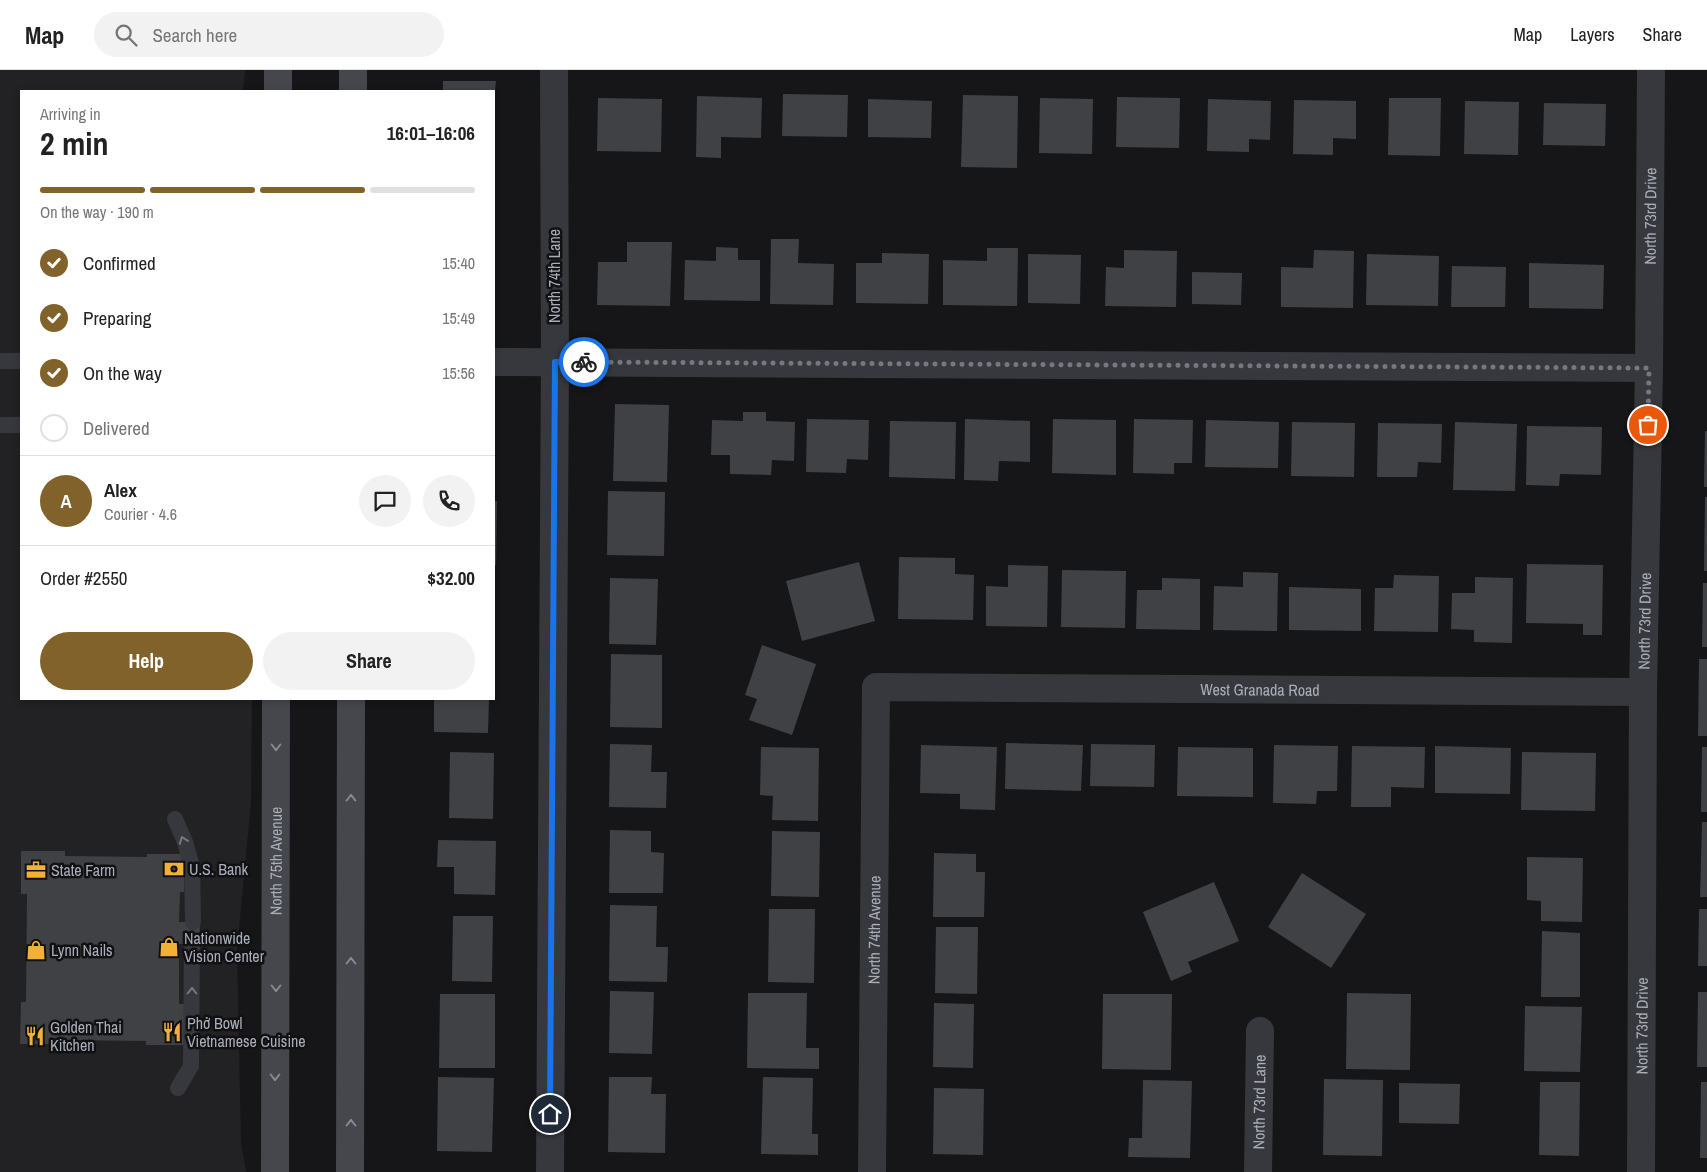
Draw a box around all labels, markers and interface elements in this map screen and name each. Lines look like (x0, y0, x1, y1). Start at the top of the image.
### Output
search box (94, 12, 444, 57)
text: Map (25, 19, 64, 51)
icon: search (112, 21, 140, 49)
text: Search here (152, 22, 237, 48)
text: Map (1514, 22, 1542, 47)
text: Layers (1570, 22, 1615, 47)
text: Share (1643, 22, 1682, 47)
text: Arriving in (40, 103, 101, 125)
text: 16:01–16:06 (387, 120, 475, 146)
text: 2 min (40, 122, 109, 165)
street label: North 73rd Drive (1639, 167, 1661, 265)
text: On the way · 190 m (40, 201, 154, 223)
street label: North 74th Lane (543, 229, 565, 323)
icon: check (40, 249, 68, 277)
text: Confirmed (83, 250, 156, 276)
text: 15:40 (442, 252, 475, 274)
icon: check (40, 304, 68, 332)
text: Preparing (83, 305, 151, 331)
text: 15:49 (442, 307, 475, 329)
courier (559, 337, 609, 387)
icon: bike (570, 348, 598, 376)
icon: check (40, 359, 68, 387)
text: On the way (83, 360, 162, 386)
text: 15:56 (442, 362, 475, 384)
pin (1627, 404, 1669, 446)
icon: bag (1634, 411, 1662, 439)
text: Delivered (83, 415, 150, 441)
button: chat (359, 475, 411, 527)
button: phone (423, 475, 475, 527)
text: Alex (104, 477, 137, 503)
text: A (60, 488, 72, 514)
text: Courier · 4.6 (104, 503, 177, 525)
text: Order #2550 (40, 565, 127, 591)
text: $32.00 (427, 565, 475, 591)
street label: North 73rd Drive (1632, 572, 1656, 670)
button: Help (40, 632, 253, 690)
button: Share (263, 632, 475, 690)
street label: West Granada Road (1200, 678, 1320, 701)
one-way arrow (271, 744, 281, 752)
one-way arrow (346, 794, 356, 802)
street label: North 75th Avenue (265, 807, 287, 915)
one-way arrow (179, 836, 189, 844)
bank icon: U.S. Bank (163, 858, 185, 880)
place label: U.S. Bank (189, 858, 249, 880)
office icon: State Farm (25, 859, 47, 881)
place label: State Farm (51, 859, 115, 881)
street label: North 74th Avenue (863, 876, 885, 984)
place label: Nationwide Vision Center (184, 927, 265, 967)
shop icon: Nationwide Vision Center (158, 936, 180, 958)
shop icon: Lynn Nails (25, 939, 47, 961)
place label: Lynn Nails (51, 939, 113, 961)
one-way arrow (346, 957, 356, 964)
street label: North 73rd Drive (1630, 977, 1653, 1075)
one-way arrow (271, 984, 281, 992)
one-way arrow (187, 986, 197, 994)
place label: Phở Bowl Vietnamese Cuisine (187, 1012, 306, 1052)
place label: Golden Thai Kitchen (50, 1016, 122, 1056)
restaurant icon: Phở Bowl Vietnamese Cuisine (161, 1021, 183, 1043)
restaurant icon: Golden Thai Kitchen (24, 1025, 46, 1047)
street label: North 73rd Lane (1247, 1054, 1271, 1150)
one-way arrow (270, 1073, 280, 1081)
pin (529, 1093, 571, 1135)
icon: home (536, 1100, 564, 1128)
one-way arrow (346, 1119, 356, 1127)

